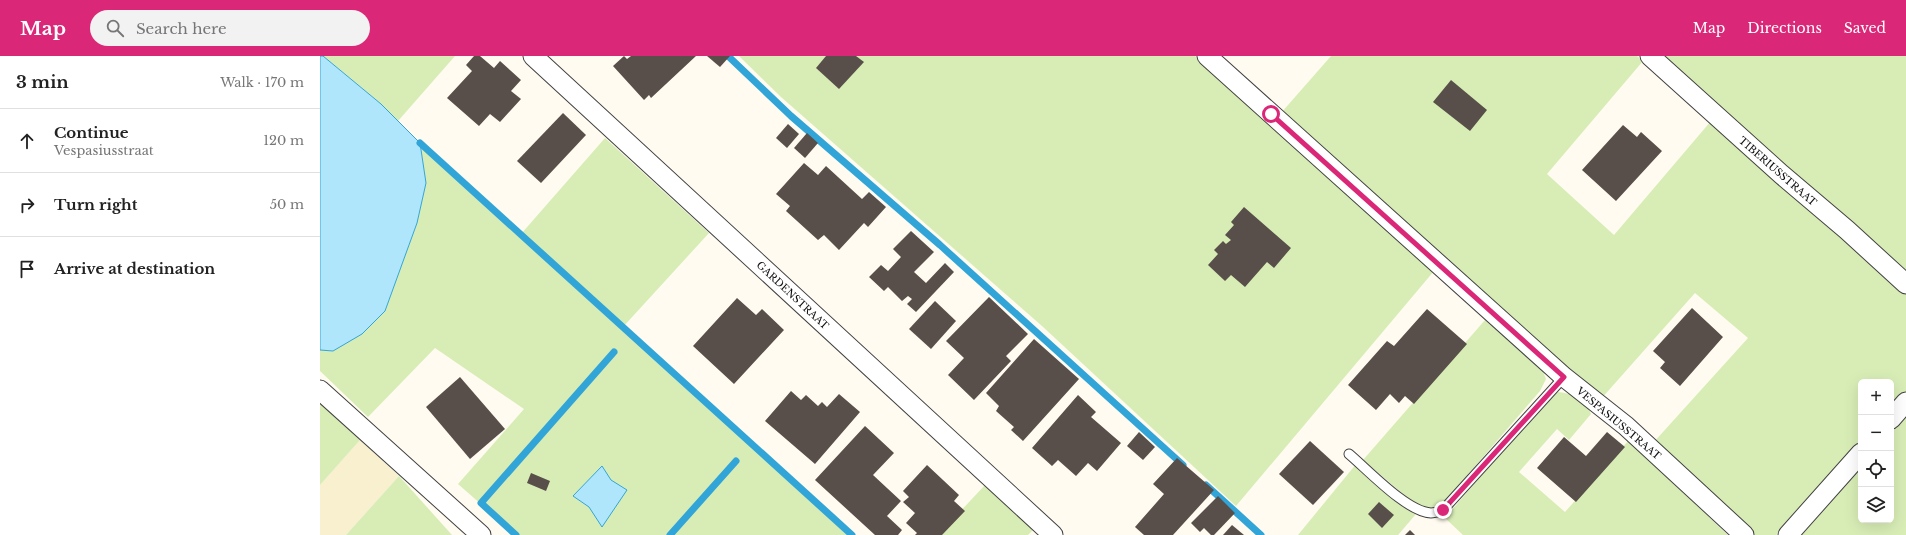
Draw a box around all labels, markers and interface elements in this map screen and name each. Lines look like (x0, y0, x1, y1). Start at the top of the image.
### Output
search box (90, 10, 370, 46)
text: Map (20, 17, 66, 40)
icon: search (104, 17, 126, 39)
text: Search here (136, 19, 227, 38)
text: Map (1693, 19, 1725, 37)
text: Directions (1747, 19, 1822, 37)
text: Saved (1844, 19, 1886, 37)
text: 3 min (16, 72, 69, 93)
text: Walk · 170 m (220, 74, 304, 91)
route start (1262, 105, 1280, 123)
text: Continue (54, 123, 129, 142)
icon: ahead (16, 130, 38, 152)
text: 120 m (263, 132, 304, 149)
street label: TIBERIUSSTRAAT (1736, 134, 1819, 209)
text: Vespasiusstraat (54, 142, 154, 159)
icon: right (16, 194, 38, 216)
text: Turn right (54, 195, 137, 214)
text: 50 m (270, 196, 304, 213)
icon: arrive (16, 258, 38, 280)
text: Arrive at destination (54, 259, 215, 278)
street label: GARDENSTRAAT (754, 259, 832, 332)
map controls (1858, 379, 1894, 523)
button: + (1858, 379, 1894, 415)
street label: VESPASIUSSTRAAT (1573, 384, 1664, 462)
button: − (1858, 415, 1894, 451)
button: locate (1858, 451, 1894, 487)
button: layers (1858, 487, 1894, 523)
route end (1434, 501, 1452, 519)

